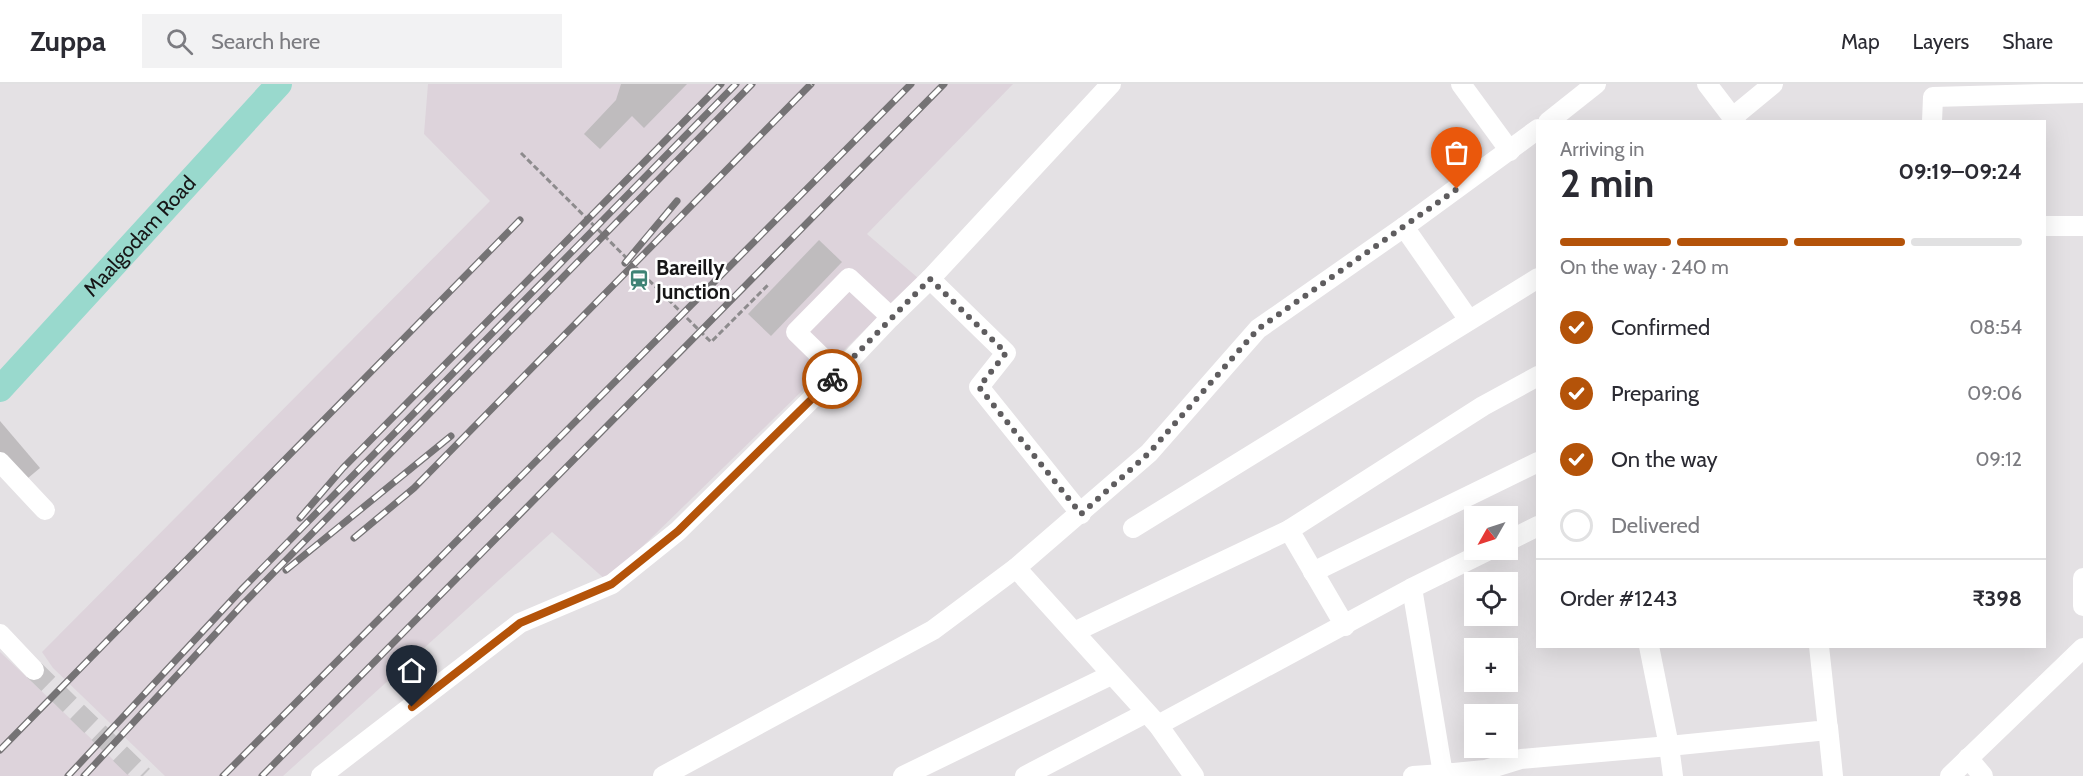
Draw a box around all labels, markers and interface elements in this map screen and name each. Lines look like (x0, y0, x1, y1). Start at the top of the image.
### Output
search box (142, 14, 562, 68)
text: Zuppa (30, 24, 106, 58)
icon: search (163, 25, 196, 58)
text: Search here (211, 28, 320, 55)
text: Map (1841, 29, 1880, 54)
text: Layers (1913, 29, 1969, 54)
text: Share (2002, 29, 2053, 54)
pin (1431, 127, 1482, 189)
icon: bag (1440, 136, 1473, 169)
text: Arriving in (1560, 137, 1644, 161)
text: 09:19–09:24 (1898, 158, 2022, 185)
text: 2 min (1560, 159, 1654, 207)
street label: Maalgodam Road (78, 170, 201, 301)
place label: Bareilly Junction (655, 255, 730, 304)
text: On the way · 240 m (1560, 255, 1729, 279)
station icon: Bareilly Junction (627, 268, 651, 292)
icon: check (1560, 311, 1593, 344)
text: Confirmed (1611, 314, 1710, 341)
text: 08:54 (1969, 315, 2022, 339)
courier (802, 349, 862, 409)
icon: bike (816, 363, 849, 396)
icon: check (1560, 377, 1593, 410)
text: Preparing (1611, 380, 1699, 407)
text: 09:06 (1967, 381, 2022, 405)
icon: check (1560, 443, 1593, 476)
text: On the way (1611, 446, 1718, 473)
text: 09:12 (1976, 447, 2022, 471)
north arrow (1464, 506, 1518, 560)
map controls (1464, 506, 1518, 758)
text: Delivered (1611, 512, 1700, 539)
button: locate (1464, 572, 1518, 626)
text: Order #1243 (1560, 585, 1678, 612)
text: ₹398 (1973, 585, 2022, 612)
button: + (1464, 638, 1518, 692)
pin (386, 645, 437, 707)
icon: home (395, 654, 428, 687)
button: − (1464, 704, 1518, 758)

